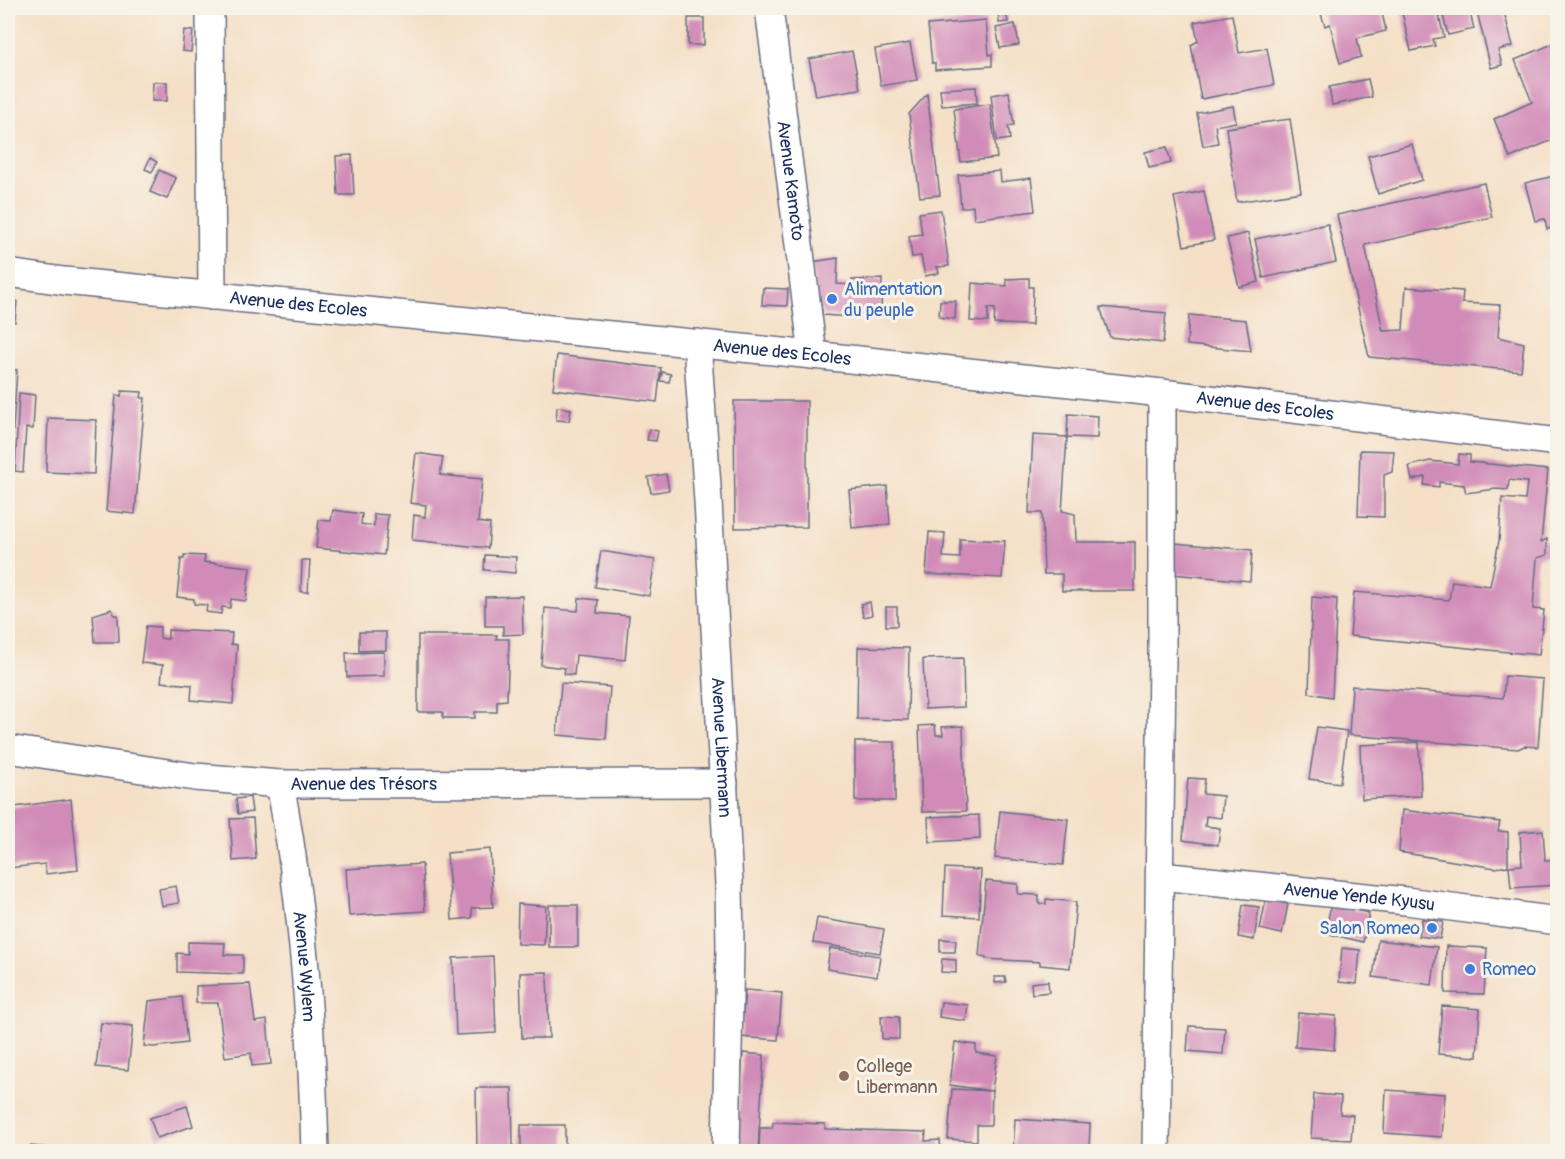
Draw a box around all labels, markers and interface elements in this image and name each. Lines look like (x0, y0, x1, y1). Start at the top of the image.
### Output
street label: Avenue Kamoto (772, 119, 810, 242)
place label: Alimentation du peuple (844, 278, 942, 322)
street label: Avenue des Ecoles (228, 286, 368, 322)
marker: Alimentation du peuple (825, 292, 839, 306)
street label: Avenue des Ecoles (712, 334, 852, 371)
street label: Avenue des Ecoles (1195, 386, 1335, 426)
street label: Avenue Libermann (706, 676, 737, 818)
street label: Avenue des Trésors (290, 772, 437, 795)
street label: Avenue Yende Kyusu (1282, 877, 1436, 916)
street label: Avenue Wylem (288, 910, 321, 1023)
place label: Salon Romeo (1319, 917, 1420, 940)
marker: Salon Romeo (1425, 921, 1439, 935)
place label: Romeo (1482, 958, 1536, 981)
marker: Romeo (1463, 962, 1477, 976)
place label: College Libermann (856, 1055, 938, 1099)
marker: College Libermann (837, 1069, 851, 1083)

